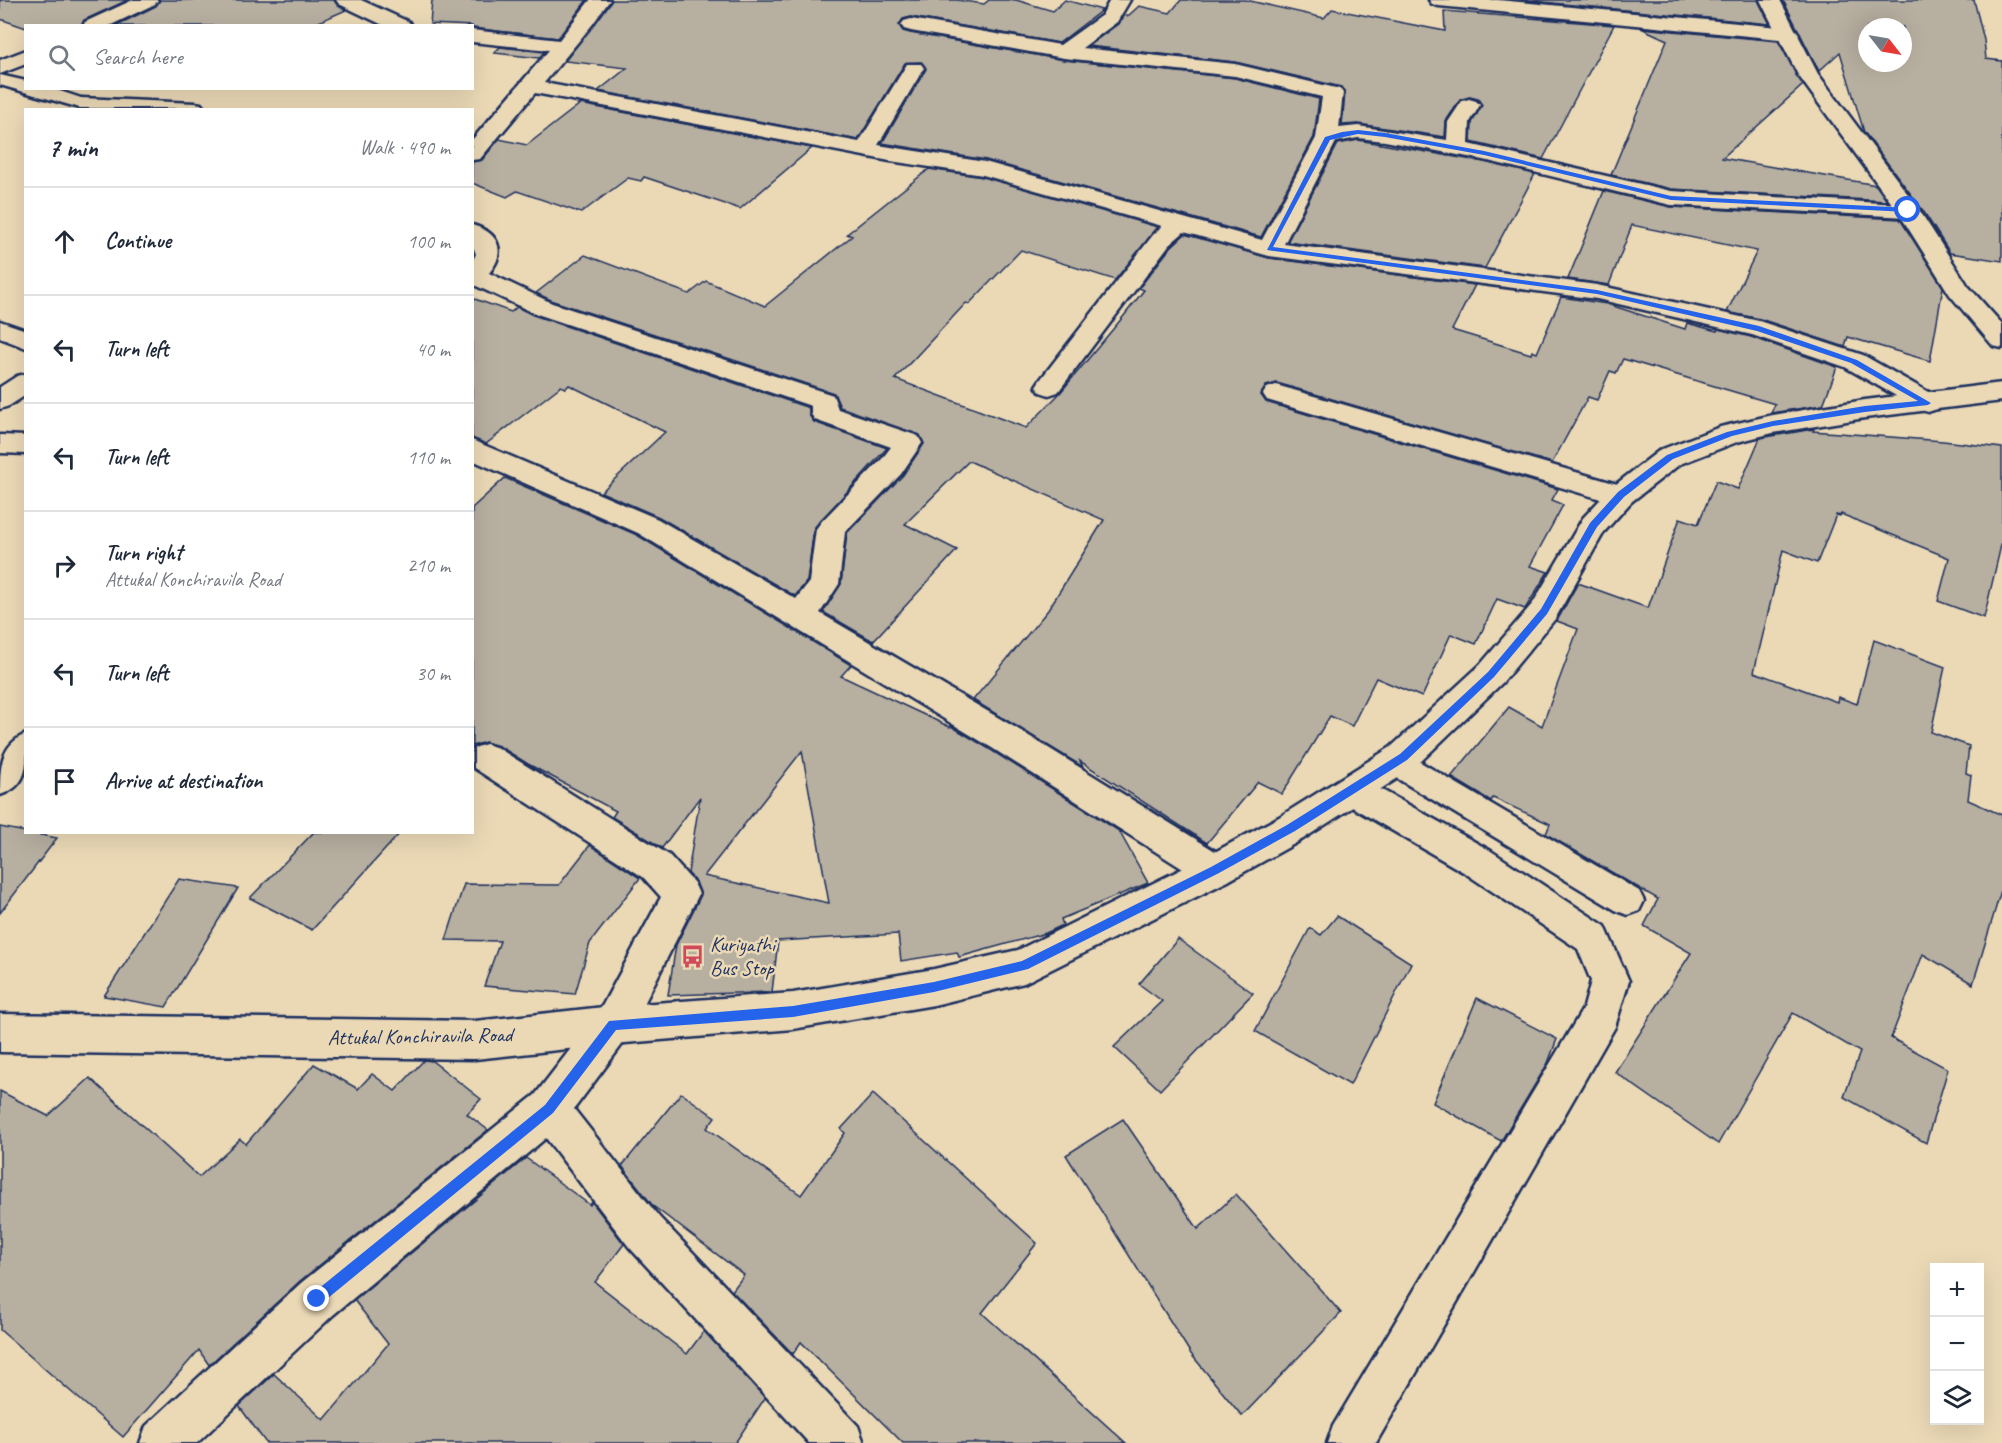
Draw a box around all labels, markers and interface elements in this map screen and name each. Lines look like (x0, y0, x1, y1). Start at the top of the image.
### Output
north arrow (1858, 18, 1912, 72)
search box (24, 24, 474, 90)
icon: search (45, 41, 78, 74)
text: Search here (93, 43, 183, 71)
text: 7 min (48, 131, 98, 164)
text: Walk · 490 m (360, 135, 450, 160)
route start (1894, 196, 1920, 222)
icon: ahead (48, 225, 81, 258)
text: Continue (105, 227, 171, 255)
text: 100 m (407, 229, 450, 254)
icon: left (48, 333, 81, 366)
text: Turn left (105, 335, 169, 363)
text: 40 m (416, 337, 450, 362)
icon: left (48, 441, 81, 474)
text: Turn left (105, 443, 169, 471)
text: 110 m (407, 445, 450, 470)
text: Turn right (105, 539, 182, 567)
icon: right (48, 549, 81, 582)
text: 210 m (407, 553, 450, 578)
text: Attukal Konchiravila Road (105, 567, 281, 592)
icon: left (48, 657, 81, 690)
text: Turn left (105, 659, 169, 687)
text: 30 m (416, 661, 450, 686)
icon: arrive (48, 765, 81, 798)
text: Arrive at destination (105, 767, 262, 795)
place label: Kuriyathi Bus Stop (710, 931, 778, 981)
bus stop icon: Kuriyathi Bus Stop (679, 943, 705, 969)
street label: Attukal Konchiravila Road (327, 1021, 516, 1051)
map controls (1930, 1263, 1984, 1425)
button: + (1930, 1263, 1984, 1317)
route end (303, 1285, 329, 1311)
button: − (1930, 1317, 1984, 1371)
button: layers (1930, 1371, 1984, 1425)

